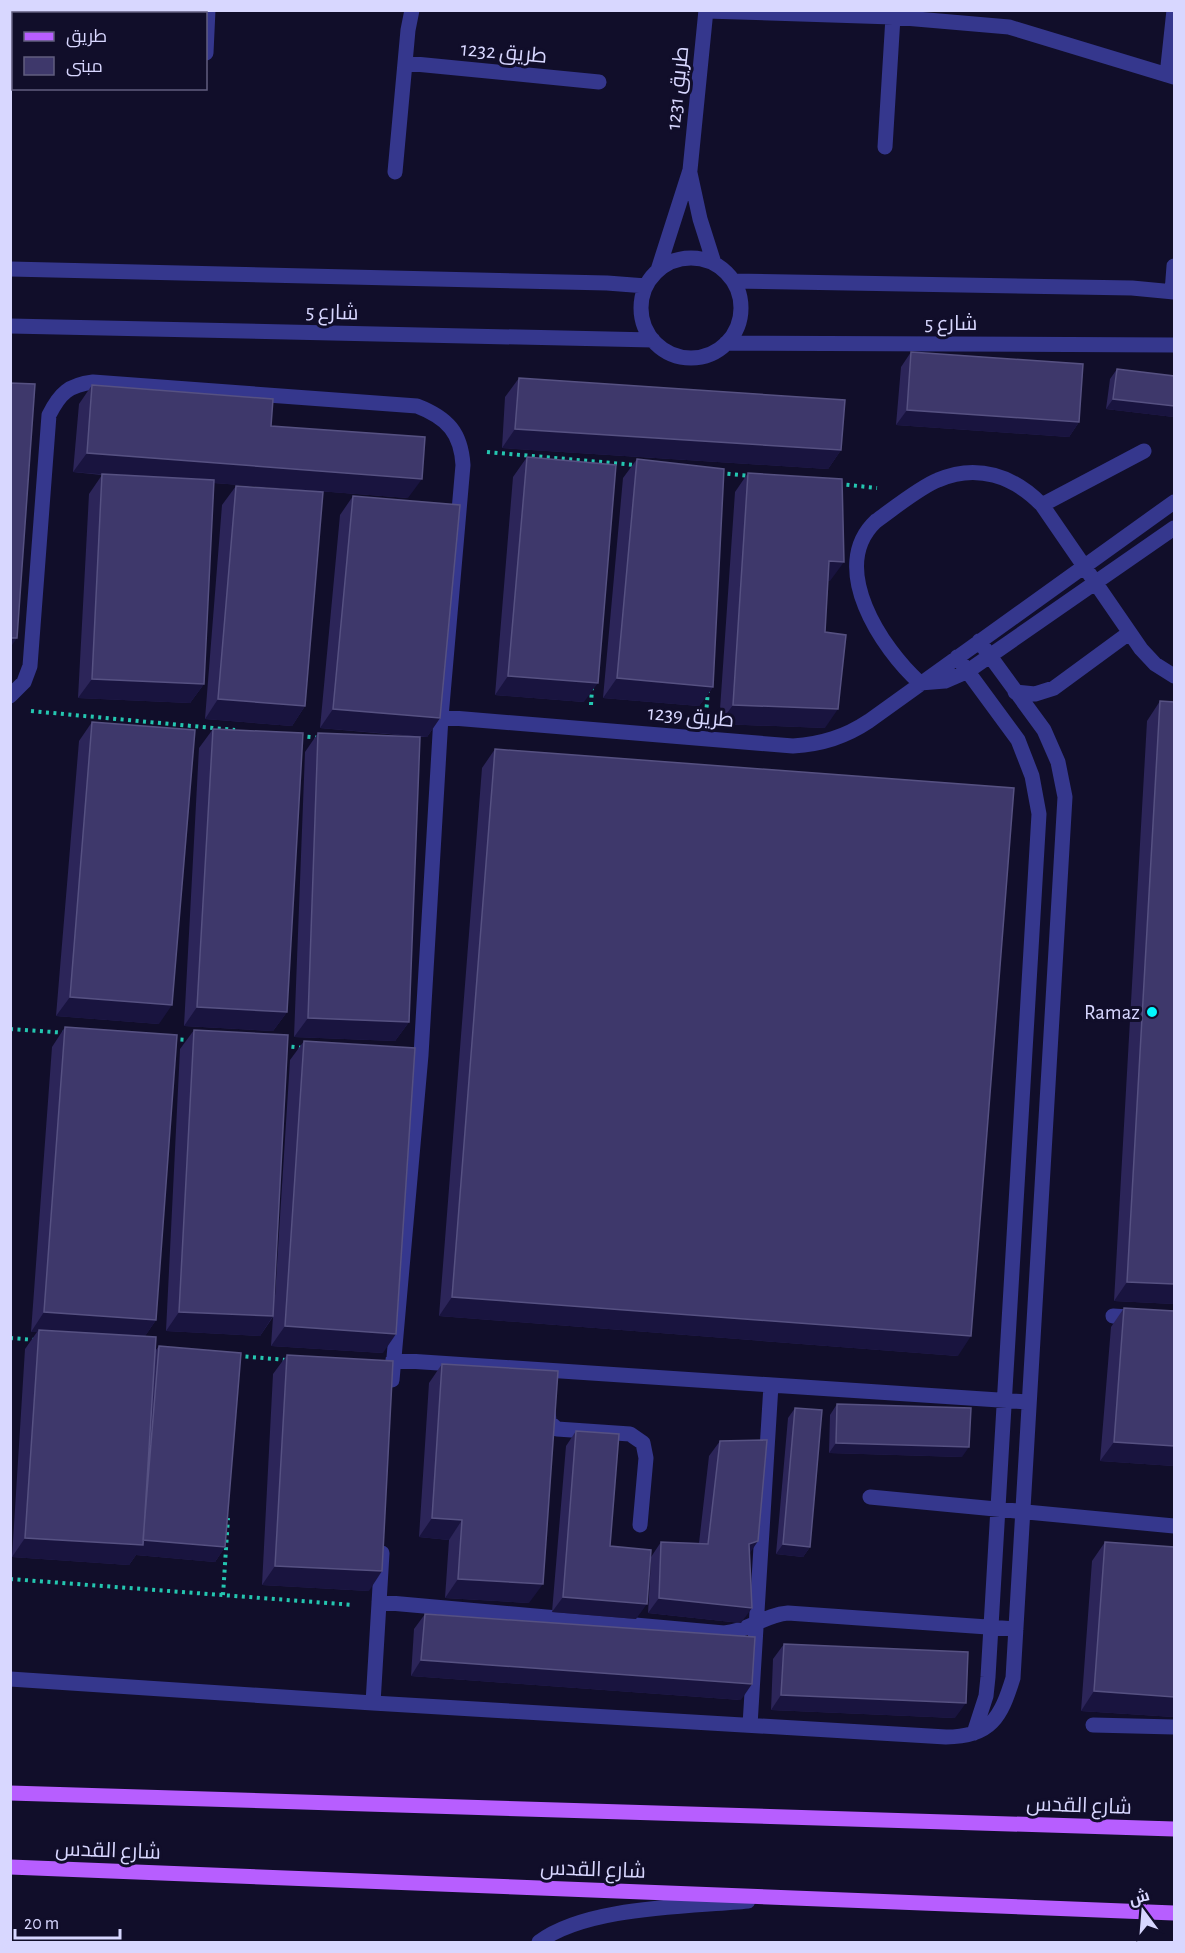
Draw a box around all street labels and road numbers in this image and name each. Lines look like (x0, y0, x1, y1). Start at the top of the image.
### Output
street label: طريق 1232 (460, 38, 548, 69)
street label: طريق 1231 (663, 45, 694, 131)
street label: شارع 5 (305, 302, 359, 326)
street label: شارع 5 (925, 313, 977, 337)
street label: طريق 1239 (647, 702, 735, 733)
street label: شارع القدس (1026, 1793, 1132, 1821)
street label: شارع القدس (55, 1838, 161, 1866)
street label: شارع القدس (540, 1857, 646, 1885)

